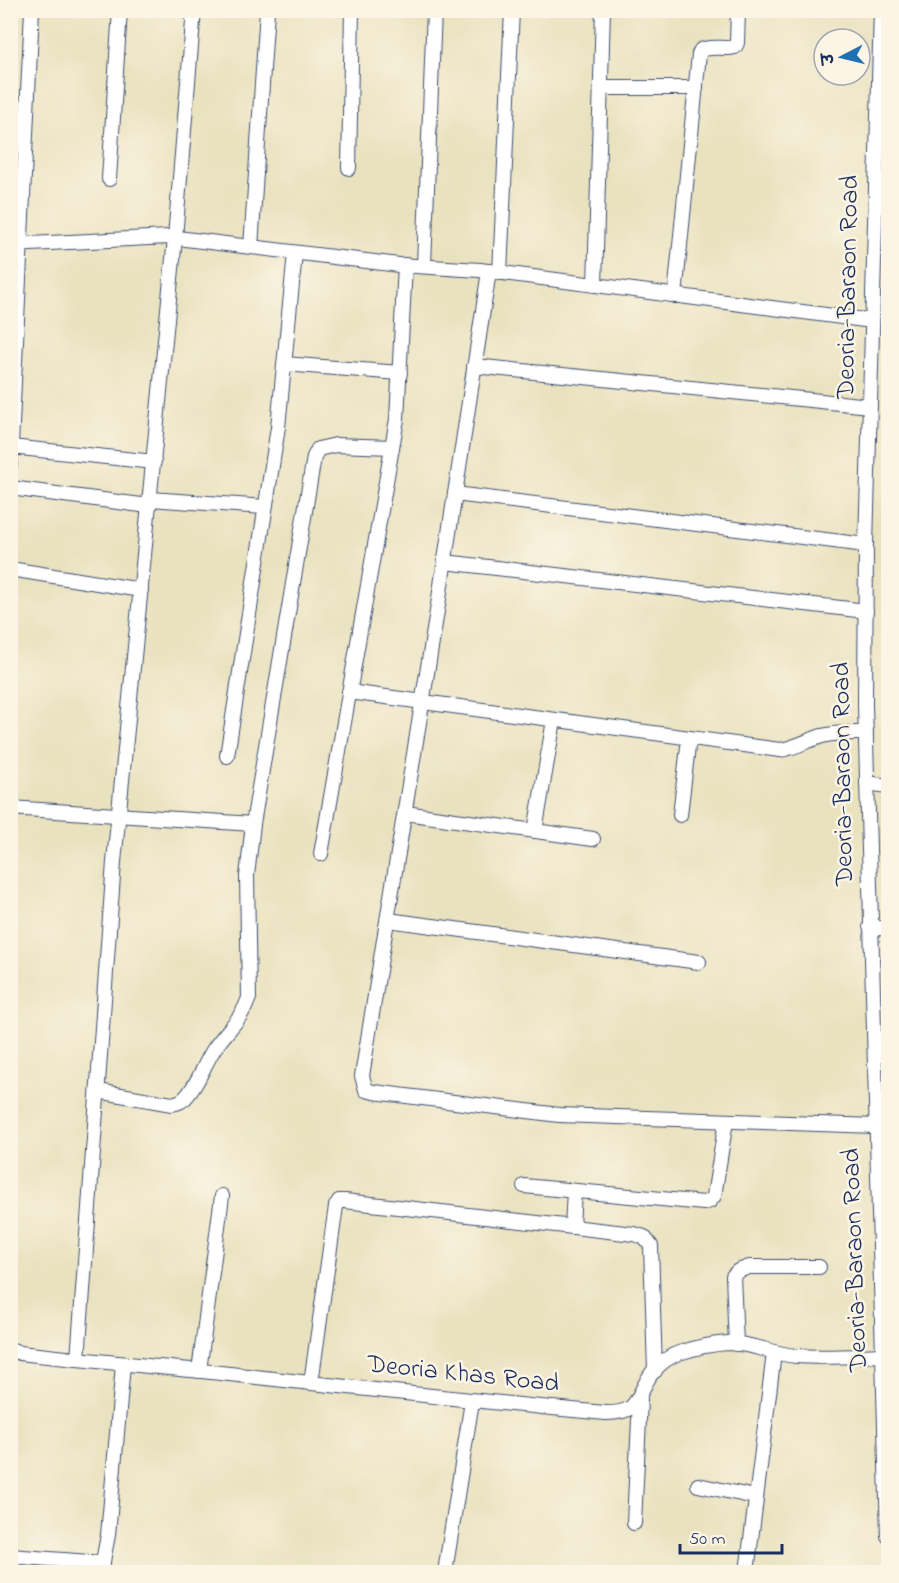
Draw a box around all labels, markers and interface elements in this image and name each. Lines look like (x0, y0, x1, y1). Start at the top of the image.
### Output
north arrow (812, 27, 872, 87)
text: उ (816, 50, 842, 67)
street label: Deoria-Baraon Road (828, 174, 870, 400)
street label: Deoria-Baraon Road (823, 661, 865, 887)
street label: Deoria-Baraon Road (833, 1147, 879, 1374)
street label: Deoria Khas Road (364, 1346, 561, 1404)
scale bar (680, 1517, 782, 1555)
text: 50 m (689, 1527, 726, 1553)

